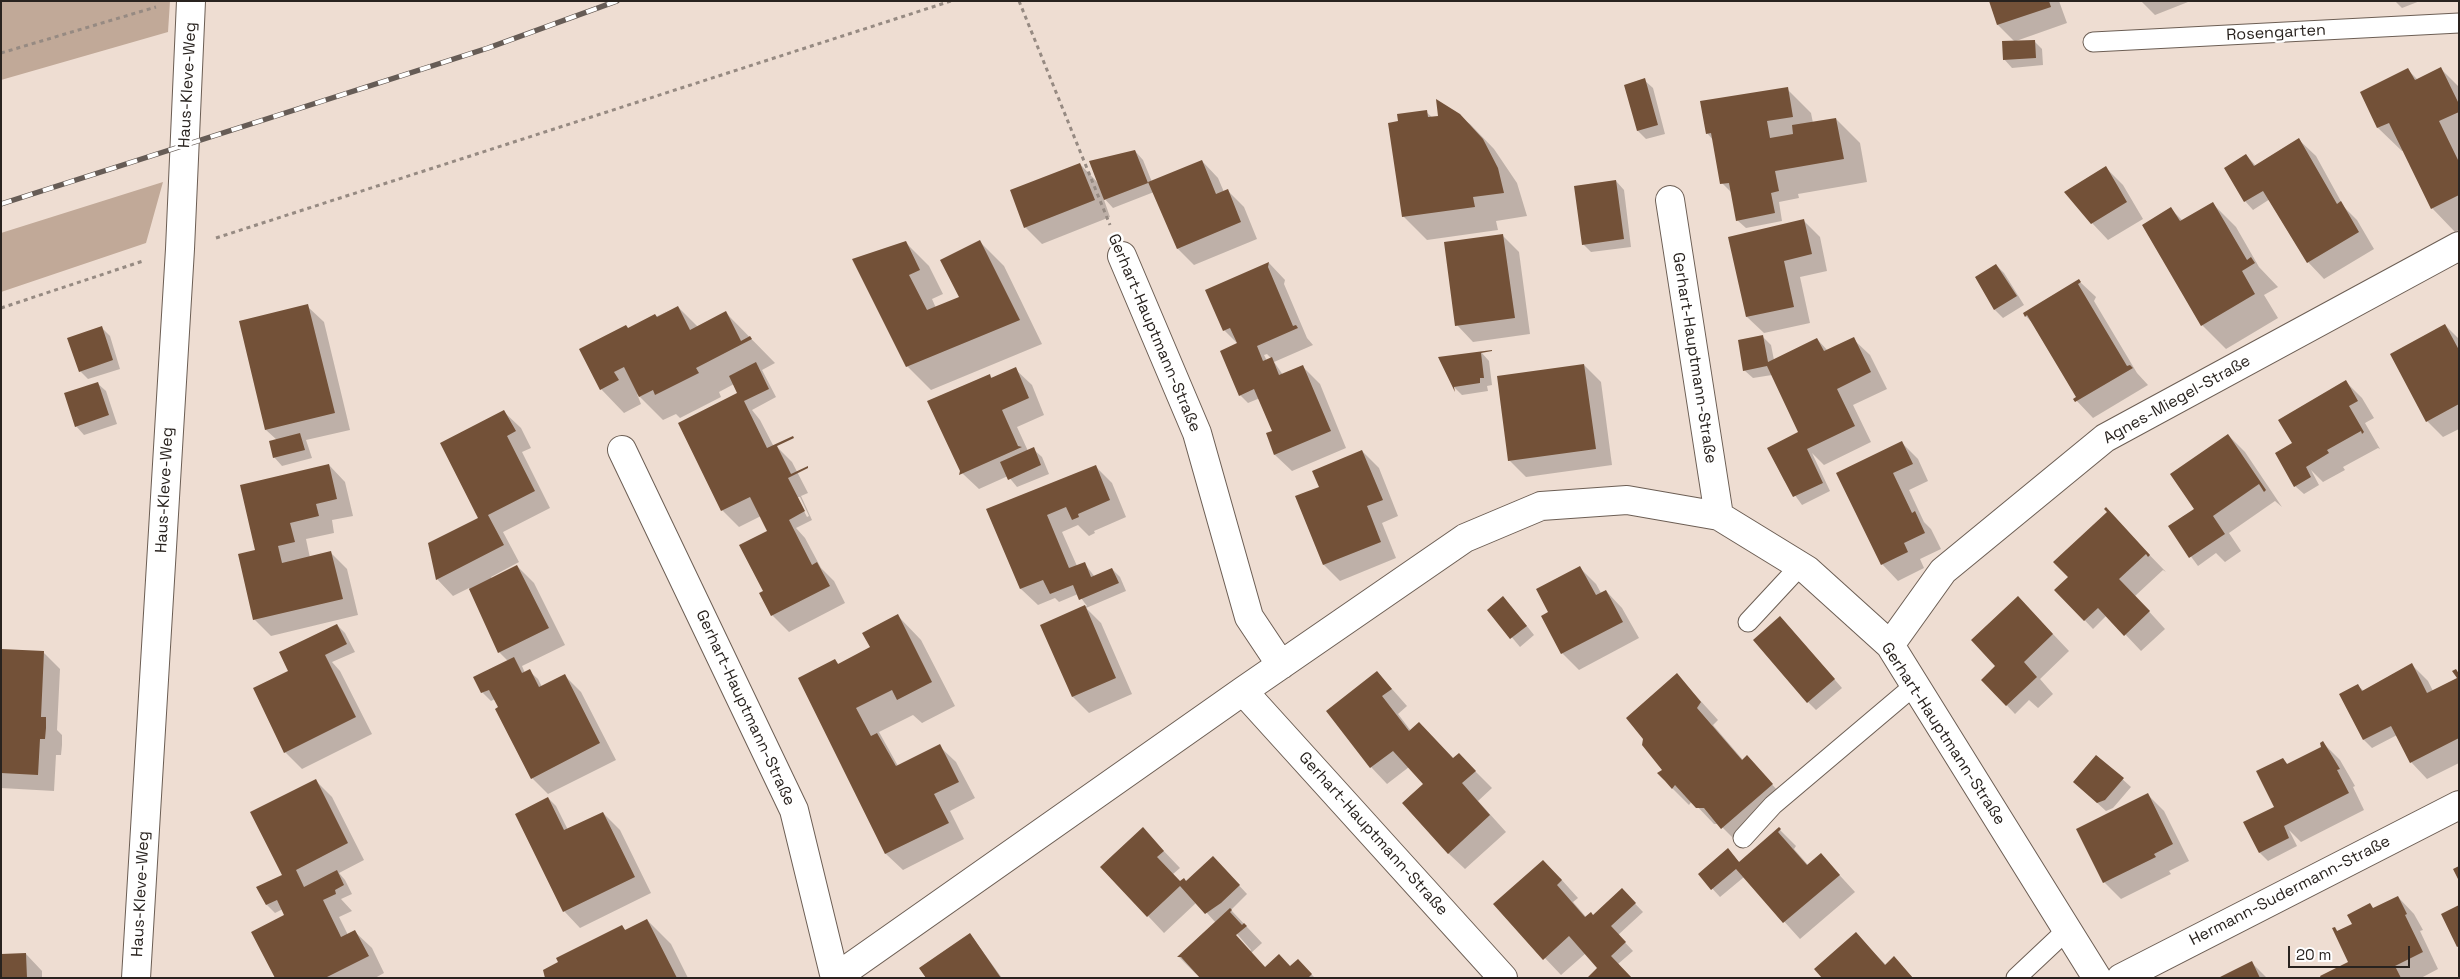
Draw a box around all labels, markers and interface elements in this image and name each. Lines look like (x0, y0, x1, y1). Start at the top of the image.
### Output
street label: Rosengarten (2226, 21, 2326, 45)
street label: Haus-Kleve-Weg (175, 22, 201, 148)
street label: Gerhart-Hauptmann-Straße (1103, 231, 1205, 435)
street label: Gerhart-Hauptmann-Straße (1668, 251, 1720, 465)
street label: Agnes-Miegel-Straße (2100, 352, 2254, 448)
street label: Haus-Kleve-Weg (152, 427, 178, 553)
street label: Gerhart-Hauptmann-Straße (691, 607, 799, 809)
street label: Gerhart-Hauptmann-Straße (1877, 639, 2009, 829)
street label: Gerhart-Hauptmann-Straße (1294, 748, 1452, 920)
street label: Haus-Kleve-Weg (128, 831, 154, 957)
street label: Hermann-Sudermann-Straße (2186, 832, 2394, 950)
scale bar (2290, 936, 2412, 968)
text: 20 m (2296, 945, 2331, 964)

